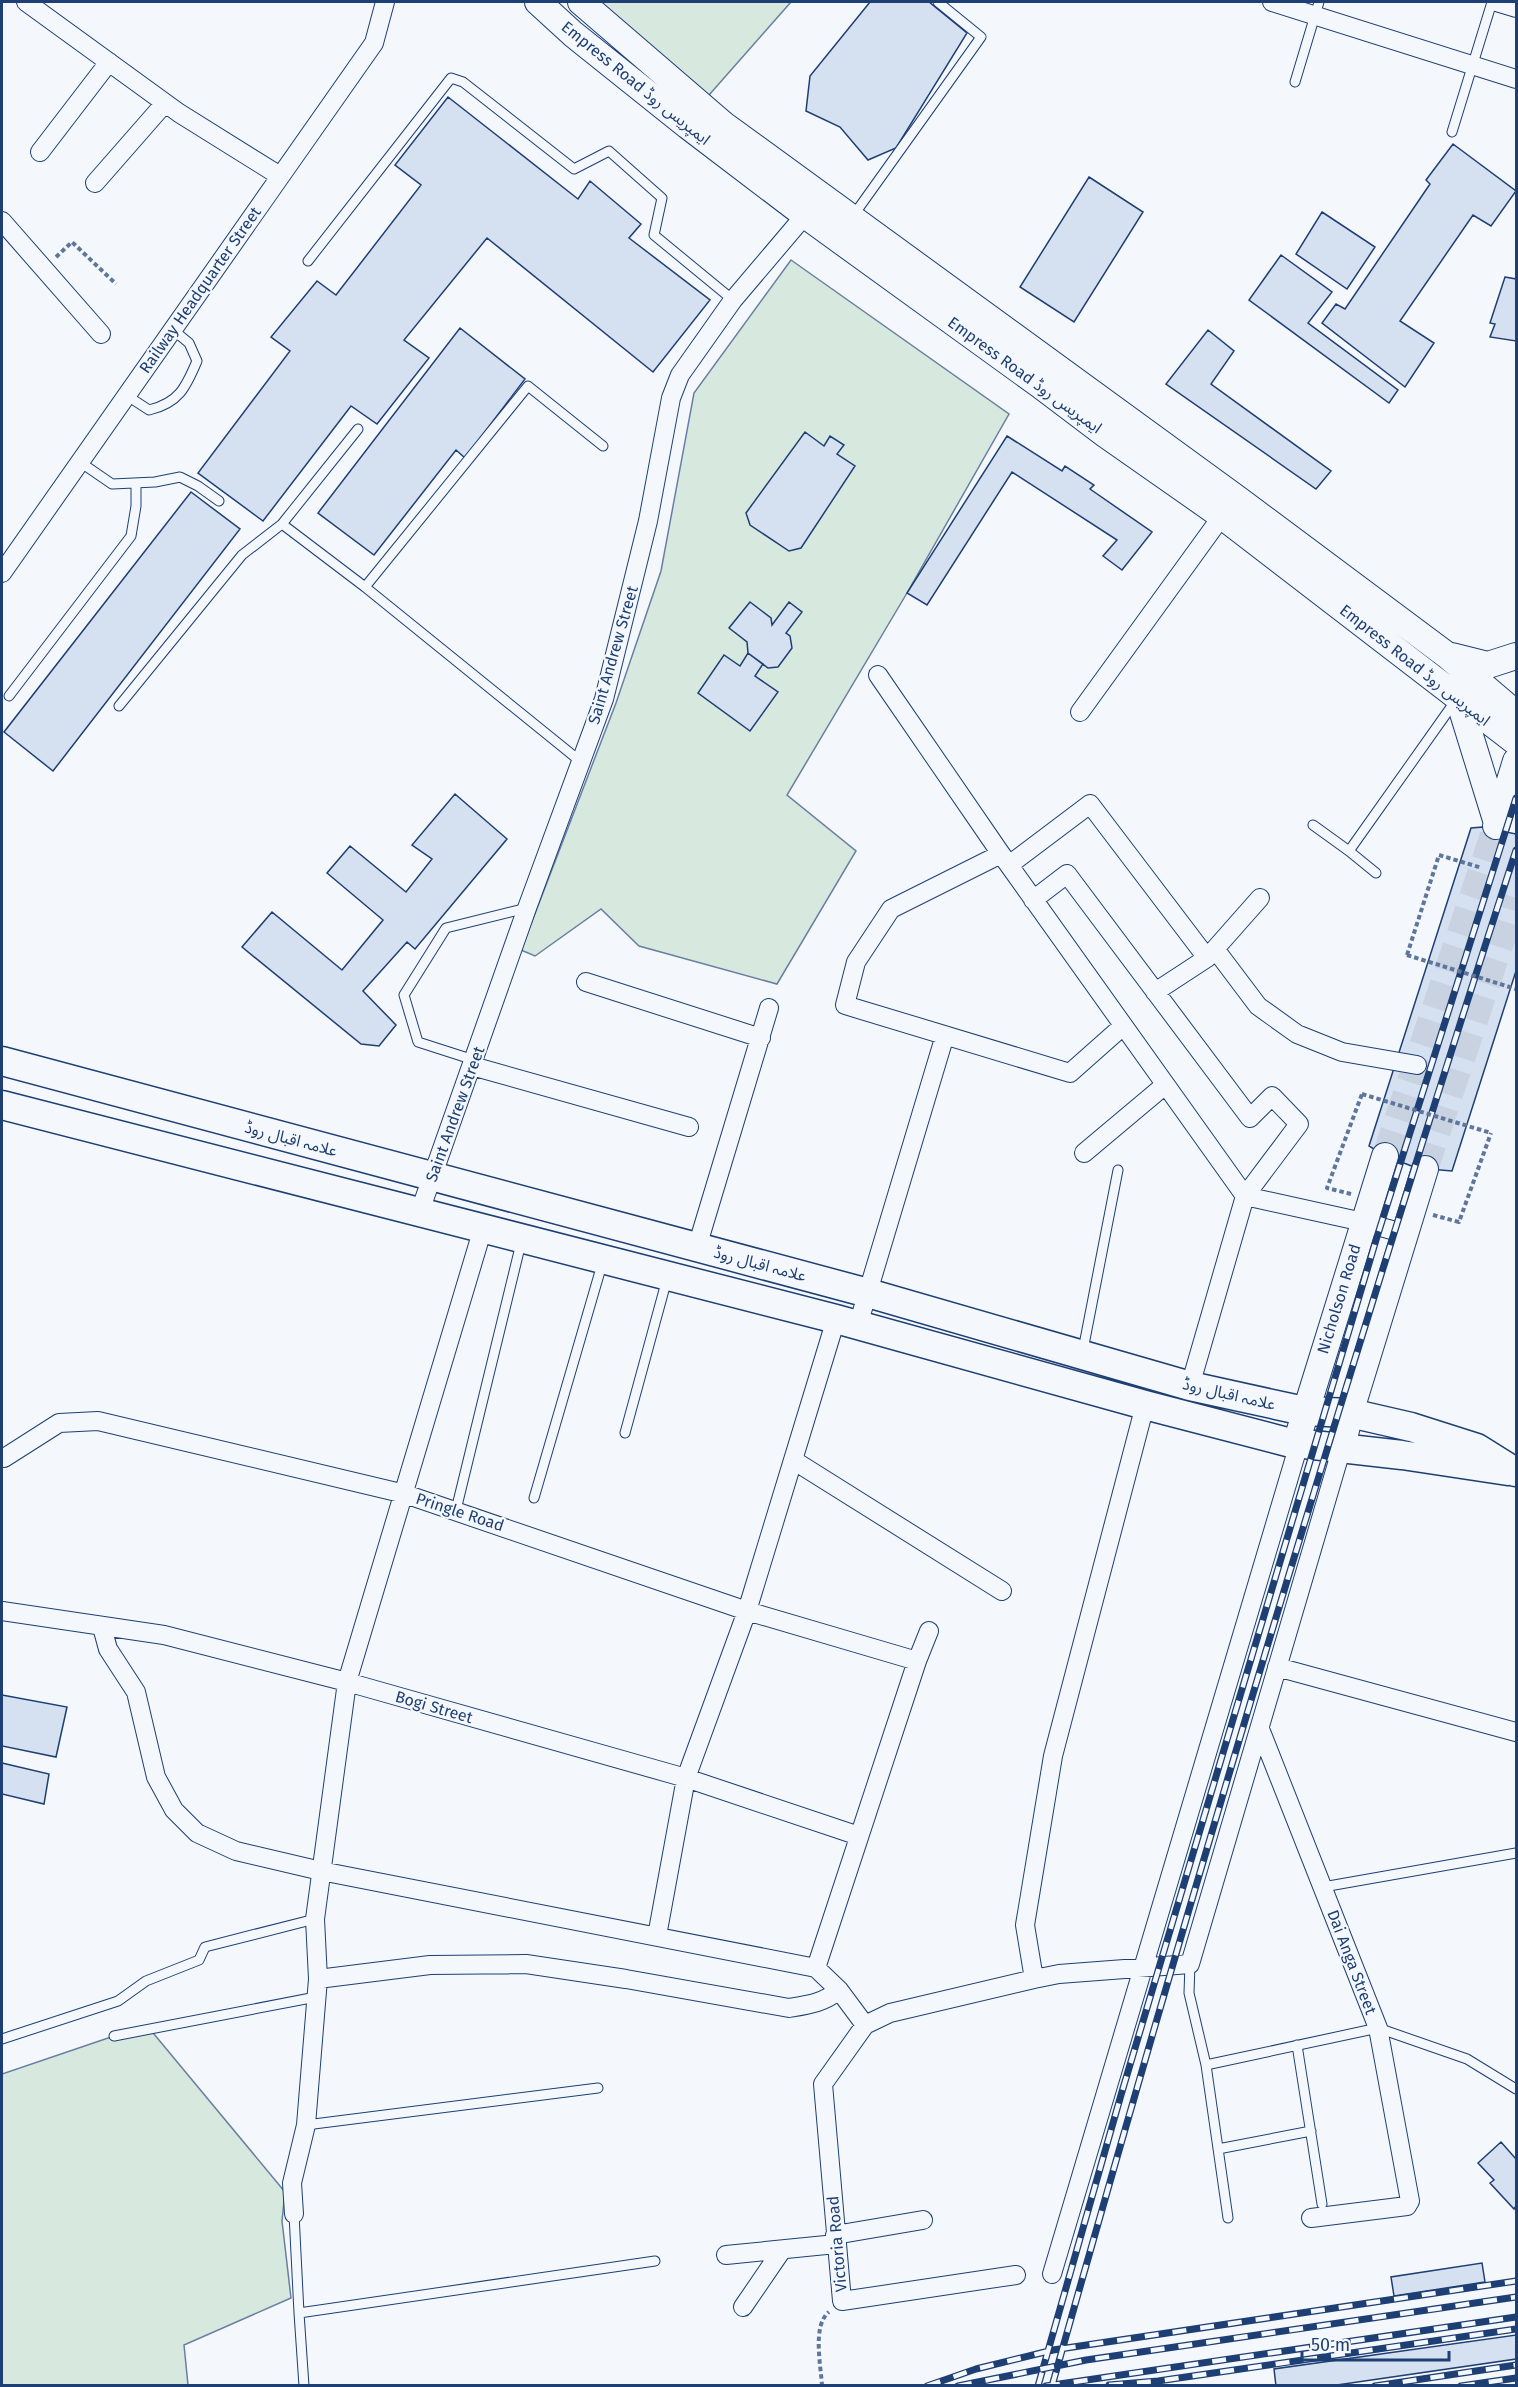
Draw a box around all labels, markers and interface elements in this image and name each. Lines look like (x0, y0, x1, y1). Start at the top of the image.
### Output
street label: Empress Road ایمپریس روڈ (557, 17, 714, 150)
street label: Railway Headquarter Street (135, 203, 265, 377)
street label: Empress Road ایمپریس روڈ (944, 313, 1106, 438)
street label: Saint Andrew Street (584, 583, 642, 726)
street label: Empress Road ایمپریس روڈ (1335, 600, 1494, 731)
street label: Saint Andrew Street (422, 1043, 488, 1184)
street label: علامہ اقبال روڈ (242, 1118, 339, 1161)
street label: Nicholson Road (1313, 1242, 1365, 1356)
street label: علامہ اقبال روڈ (711, 1243, 808, 1286)
street label: علامہ اقبال روڈ (1180, 1374, 1277, 1415)
street label: Pringle Road (413, 1489, 507, 1535)
street label: Bogi Street (393, 1687, 475, 1727)
street label: Dai Anga Street (1323, 1907, 1381, 2017)
street label: Victoria Road (823, 2195, 851, 2293)
scale bar (1302, 2324, 1449, 2362)
text: 50 m (1311, 2334, 1350, 2356)

